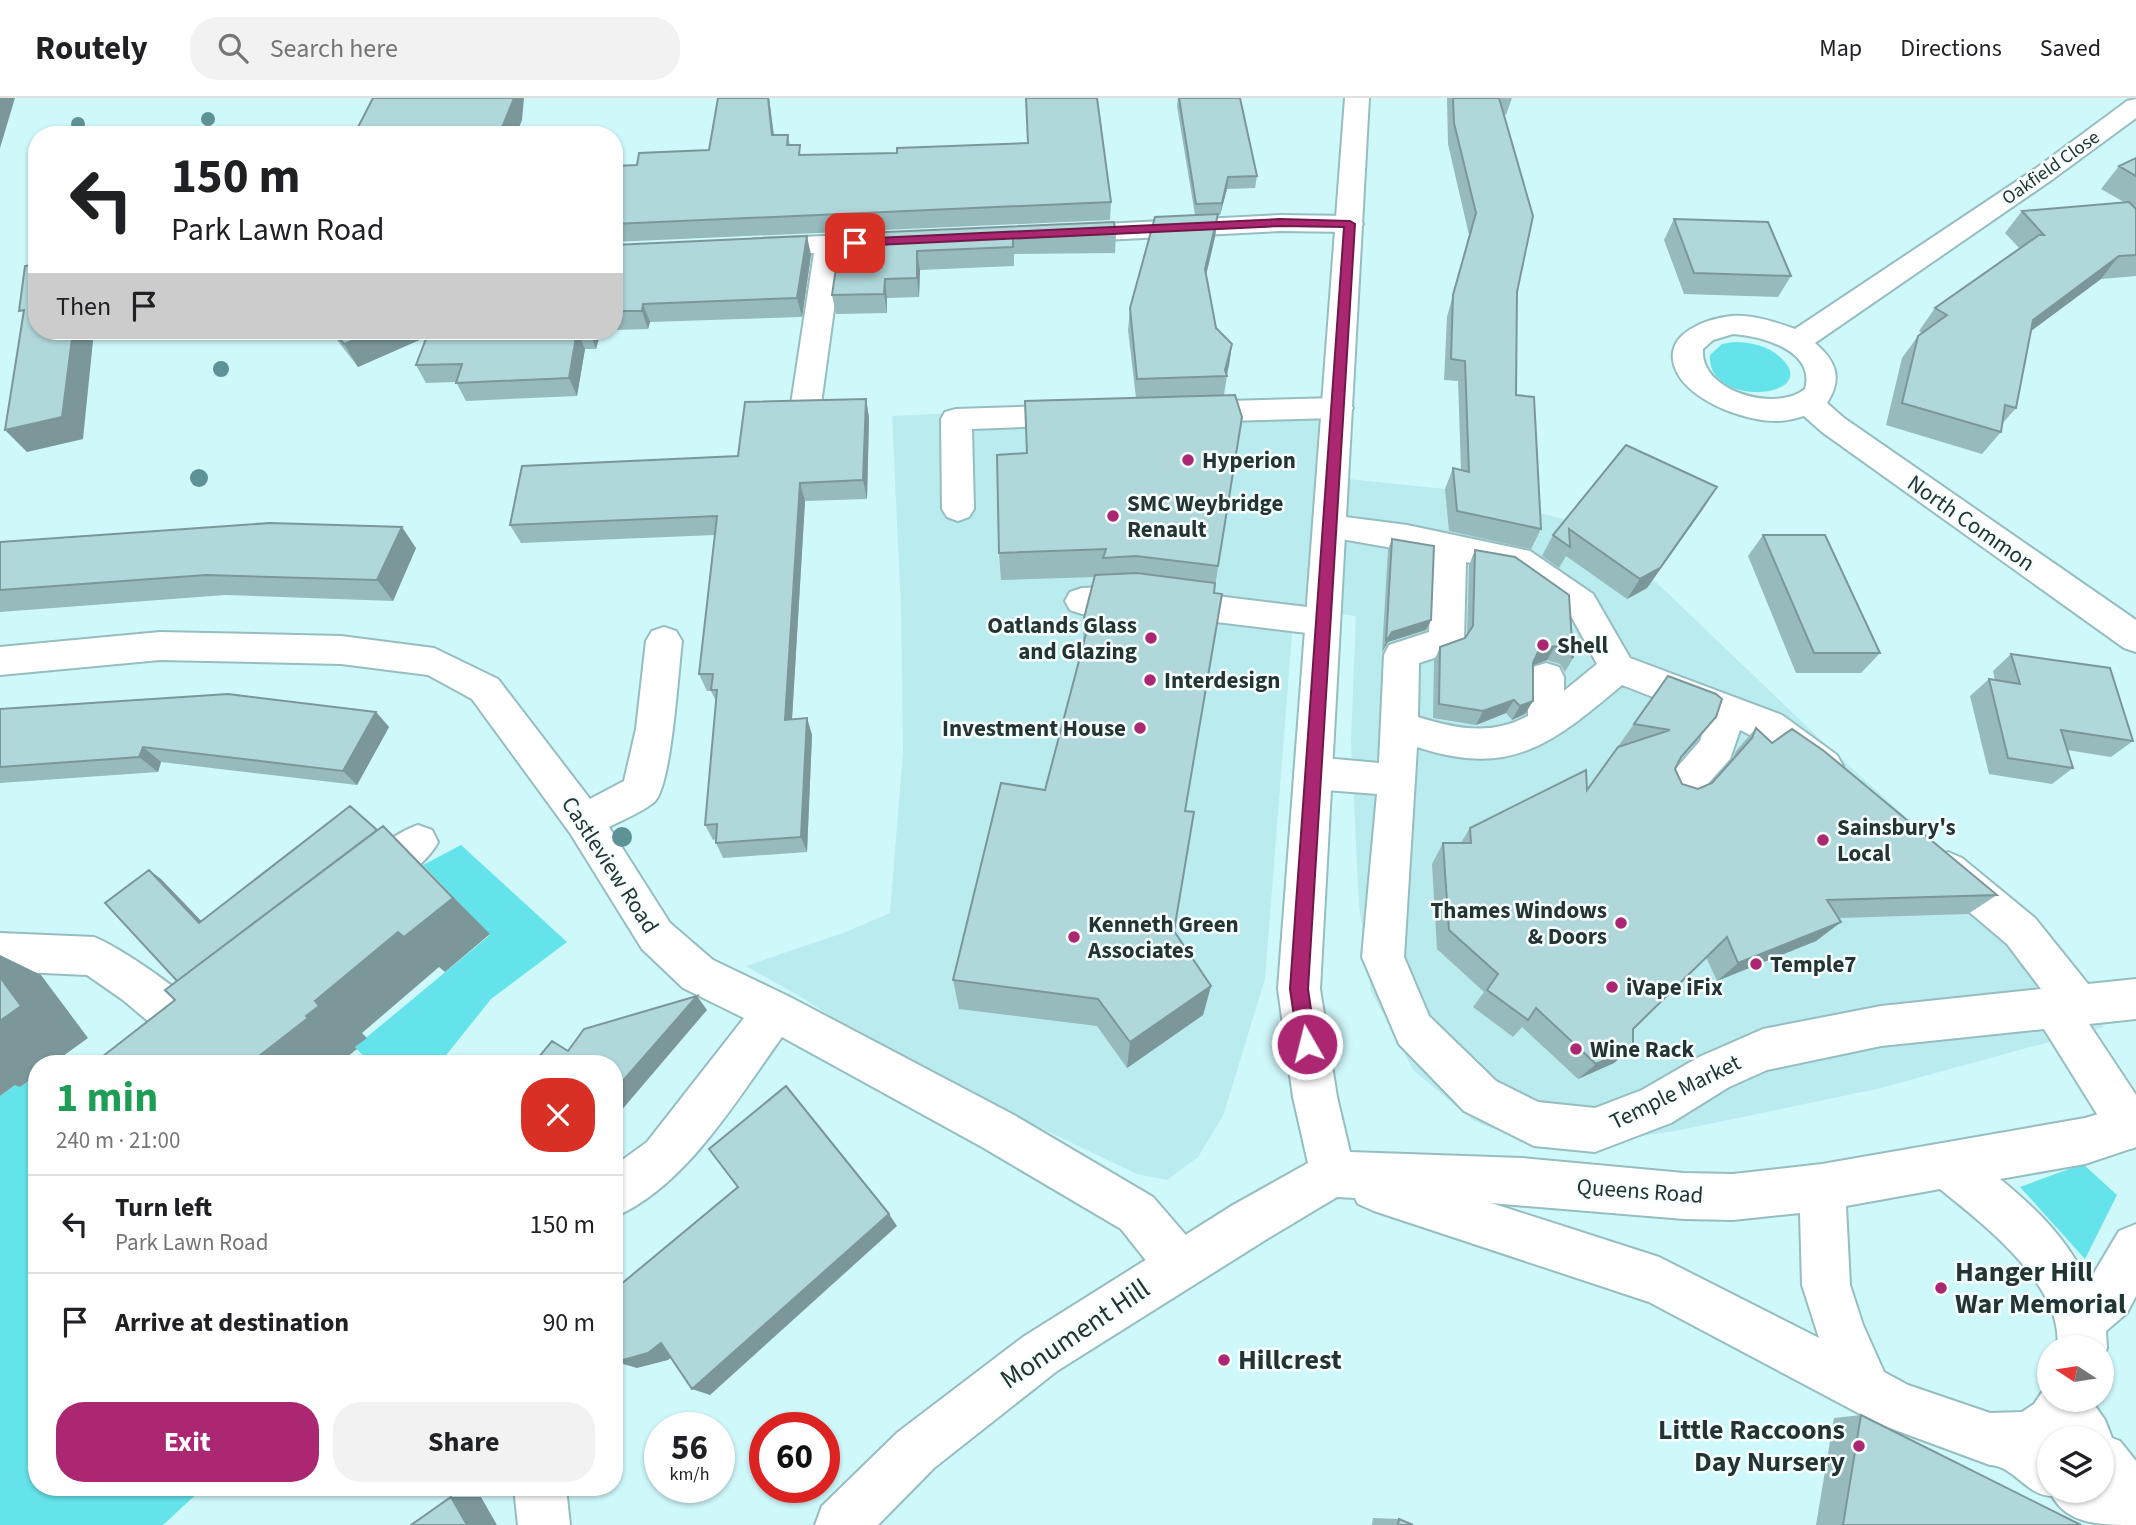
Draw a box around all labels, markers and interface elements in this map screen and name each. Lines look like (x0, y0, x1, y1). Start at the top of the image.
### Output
search box (190, 17, 680, 80)
text: Routely (35, 25, 148, 72)
icon: search (214, 29, 252, 67)
text: Search here (270, 30, 398, 67)
text: Map (1819, 31, 1862, 66)
text: Directions (1900, 31, 2002, 66)
text: Saved (2040, 31, 2101, 66)
street label: Oakfield Close (1997, 124, 2105, 212)
text: 150 m (171, 142, 300, 212)
icon: left (56, 154, 147, 245)
text: Park Lawn Road (171, 207, 385, 253)
pin (825, 213, 885, 273)
icon: arrive (836, 224, 874, 262)
icon: arrive (125, 287, 163, 325)
text: Then (56, 288, 111, 325)
place label: Hyperion (1202, 444, 1296, 477)
marker: Hyperion (1180, 452, 1196, 468)
street label: North Common (1901, 467, 2041, 579)
place label: SMC Weybridge Renault (1127, 487, 1283, 546)
marker: SMC Weybridge Renault (1105, 508, 1121, 524)
place label: Oatlands Glass and Glazing (987, 609, 1137, 668)
place label: Shell (1557, 629, 1608, 662)
marker: Oatlands Glass and Glazing (1143, 630, 1159, 646)
marker: Shell (1535, 637, 1551, 653)
place label: Interdesign (1164, 664, 1280, 697)
marker: Interdesign (1142, 672, 1158, 688)
place label: Investment House (942, 712, 1126, 745)
marker: Investment House (1132, 720, 1148, 736)
street label: Castleview Road (553, 790, 667, 940)
place label: Sainsbury's Local (1837, 811, 1956, 870)
marker: Sainsbury's Local (1815, 832, 1831, 848)
place label: Thames Windows & Doors (1431, 894, 1607, 953)
place label: Kenneth Green Associates (1087, 908, 1239, 967)
marker: Thames Windows & Doors (1613, 915, 1629, 931)
marker: Kenneth Green Associates (1066, 929, 1082, 945)
place label: Temple7 (1770, 948, 1856, 981)
marker: Temple7 (1748, 956, 1764, 972)
place label: iVape iFix (1626, 971, 1723, 1004)
marker: iVape iFix (1604, 979, 1620, 995)
position arrow (1270, 1007, 1344, 1081)
place label: Wine Rack (1590, 1033, 1695, 1066)
marker: Wine Rack (1568, 1041, 1584, 1057)
street label: Temple Market (1604, 1046, 1746, 1138)
text: 1 min (56, 1068, 158, 1128)
button: close (521, 1078, 595, 1152)
text: 240 m · 21:00 (56, 1124, 180, 1157)
street label: Queens Road (1576, 1170, 1704, 1212)
text: Turn left (115, 1189, 212, 1226)
icon: left (56, 1205, 94, 1243)
text: 150 m (529, 1206, 595, 1243)
text: Park Lawn Road (115, 1226, 268, 1259)
place label: Hanger Hill War Memorial (1955, 1252, 2126, 1324)
street label: Monument Hill (992, 1269, 1158, 1399)
marker: Hanger Hill War Memorial (1933, 1280, 1949, 1296)
icon: arrive (56, 1303, 94, 1341)
text: Arrive at destination (115, 1304, 349, 1341)
text: 90 m (542, 1304, 595, 1341)
north arrow (2037, 1335, 2114, 1412)
map controls (2037, 1335, 2114, 1503)
place label: Hillcrest (1238, 1340, 1342, 1380)
marker: Hillcrest (1216, 1352, 1232, 1368)
button: Exit (56, 1402, 319, 1482)
button: Share (333, 1402, 595, 1482)
place label: Little Raccoons Day Nursery (1658, 1410, 1845, 1482)
speed limit sign: 60 (749, 1412, 840, 1503)
text: 56 (671, 1423, 708, 1473)
button: layers (2037, 1426, 2114, 1503)
marker: Little Raccoons Day Nursery (1851, 1438, 1867, 1454)
text: km/h (670, 1462, 709, 1487)

